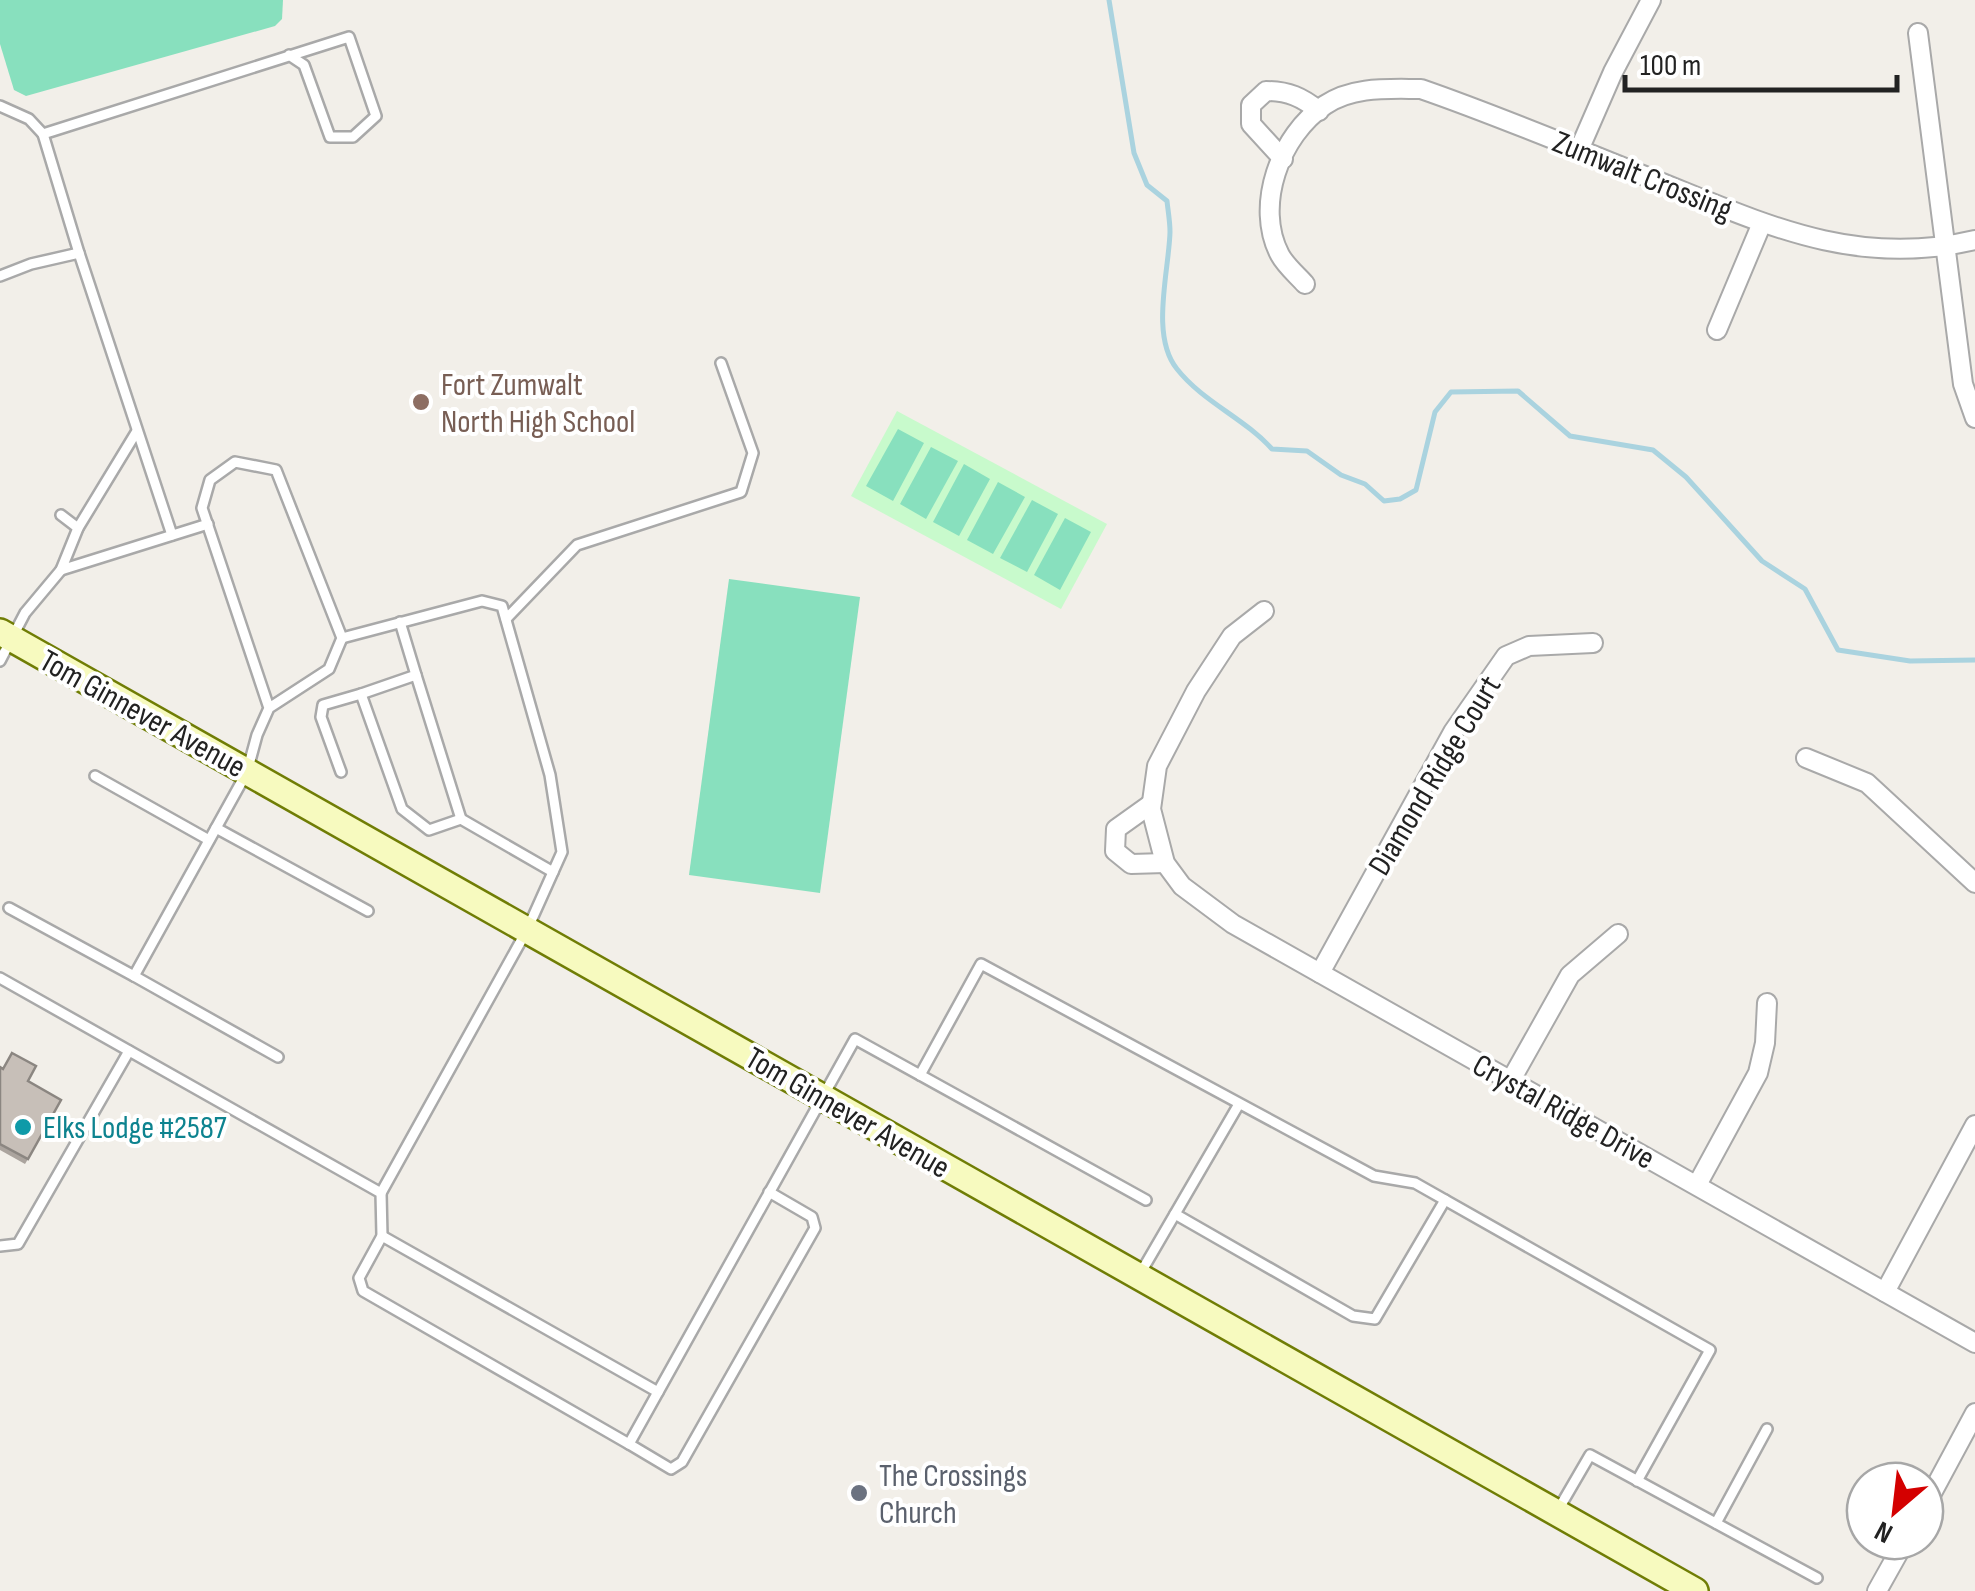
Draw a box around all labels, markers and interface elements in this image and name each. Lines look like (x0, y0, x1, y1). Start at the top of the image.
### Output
scale bar (1625, 30, 1898, 92)
text: 100 m (1640, 48, 1701, 84)
street label: Zumwalt Crossing (1547, 123, 1738, 230)
place label: Fort Zumwalt North High School (441, 366, 635, 442)
marker: Fort Zumwalt North High School (410, 391, 432, 413)
street label: Tom Ginnever Avenue (33, 642, 252, 787)
street label: Diamond Ridge Court (1360, 669, 1510, 883)
street label: Tom Ginnever Avenue (738, 1039, 956, 1188)
street label: Crystal Ridge Drive (1465, 1046, 1661, 1178)
place label: Elks Lodge #2587 (43, 1109, 227, 1148)
marker: Elks Lodge #2587 (12, 1116, 34, 1138)
place label: The Crossings Church (879, 1457, 1027, 1533)
north arrow (1845, 1461, 1945, 1561)
marker: The Crossings Church (848, 1482, 870, 1504)
text: N (1870, 1514, 1898, 1550)

